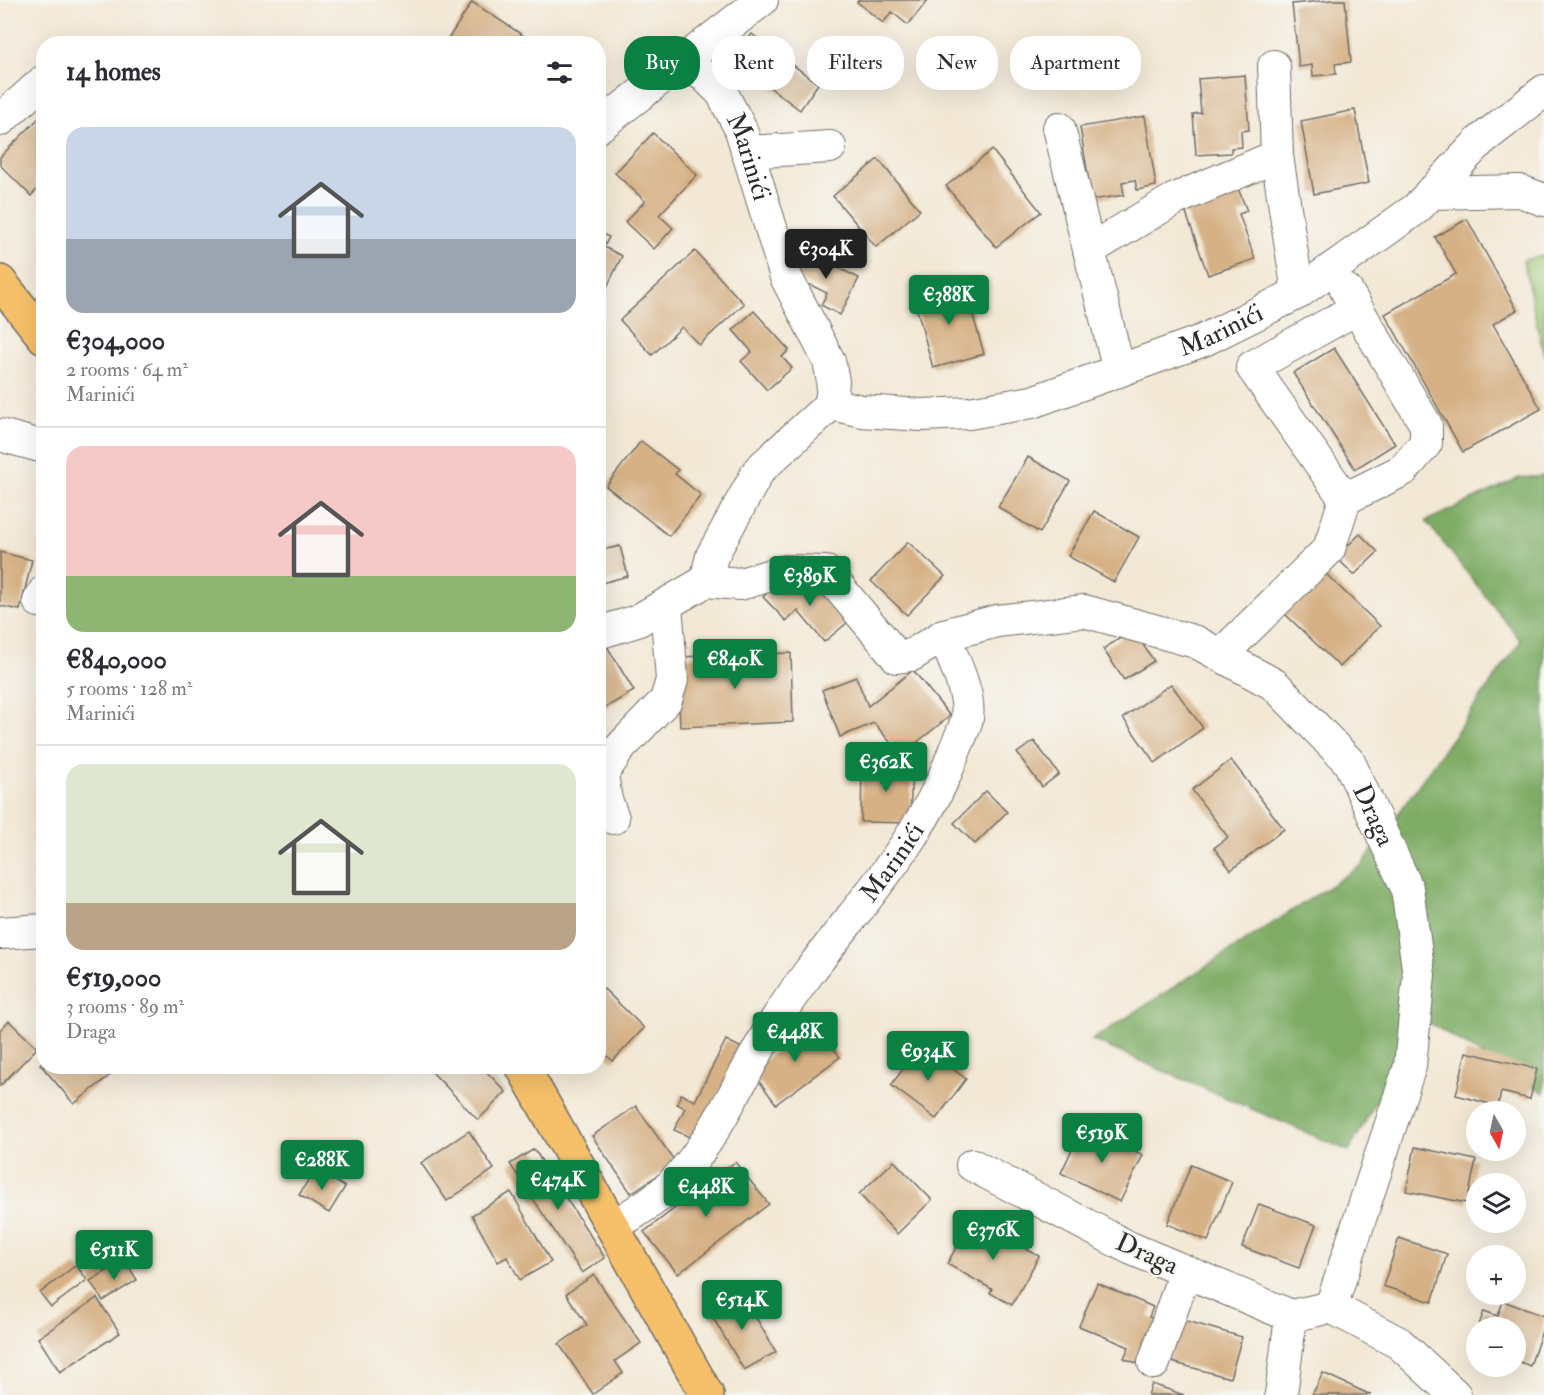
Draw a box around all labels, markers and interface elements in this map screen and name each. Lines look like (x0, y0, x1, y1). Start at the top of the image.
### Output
chip: Buy (624, 36, 700, 90)
chip: Rent (712, 36, 795, 90)
chip: Filters (807, 36, 904, 90)
chip: New (916, 36, 998, 90)
chip: Apartment (1010, 36, 1141, 90)
text: 14 homes (66, 56, 161, 88)
icon: filters (543, 56, 576, 89)
street label: Marinići (719, 108, 778, 205)
icon: home (267, 166, 375, 274)
pin: €304K (784, 229, 868, 280)
text: €304K (799, 236, 853, 261)
pin: €388K (907, 275, 991, 326)
text: €388K (923, 282, 975, 307)
street label: Marinići (1174, 297, 1269, 364)
text: €304,000 (66, 325, 165, 357)
text: 2 rooms · 64 m² (66, 357, 188, 382)
text: Marinići (66, 382, 135, 407)
icon: home (267, 485, 375, 593)
pin: €389K (768, 556, 852, 607)
text: €389K (784, 563, 837, 588)
pin: €840K (693, 639, 777, 690)
text: €840,000 (66, 644, 167, 676)
text: €840K (707, 646, 763, 671)
text: 5 rooms · 128 m² (66, 676, 192, 701)
text: Marinići (66, 701, 135, 726)
pin: €362K (844, 742, 928, 793)
text: €362K (859, 749, 913, 774)
street label: Draga (1345, 779, 1402, 852)
icon: home (267, 803, 375, 911)
street label: Marinići (853, 817, 932, 909)
text: €519,000 (66, 962, 161, 994)
text: 3 rooms · 89 m² (66, 994, 184, 1019)
pin: €448K (753, 1012, 837, 1063)
text: Draga (66, 1019, 116, 1044)
text: €448K (767, 1019, 823, 1044)
pin: €934K (886, 1031, 970, 1082)
text: €934K (901, 1038, 955, 1063)
north arrow (1466, 1101, 1526, 1161)
map controls (1466, 1101, 1526, 1377)
pin: €519K (1060, 1113, 1144, 1164)
text: €519K (1076, 1120, 1128, 1145)
pin: €288K (280, 1140, 364, 1191)
text: €288K (295, 1147, 349, 1172)
pin: €474K (516, 1160, 600, 1211)
text: €474K (530, 1167, 586, 1192)
pin: €448K (664, 1167, 748, 1218)
button: layers (1466, 1173, 1526, 1233)
text: €448K (678, 1174, 734, 1199)
pin: €376K (951, 1210, 1035, 1261)
text: €376K (967, 1217, 1019, 1242)
street label: Draga (1111, 1226, 1183, 1282)
pin: €511K (72, 1230, 156, 1281)
text: €511K (90, 1237, 138, 1262)
button: + (1466, 1245, 1526, 1305)
pin: €514K (700, 1280, 784, 1331)
text: €514K (716, 1287, 768, 1312)
button: − (1466, 1317, 1526, 1377)

